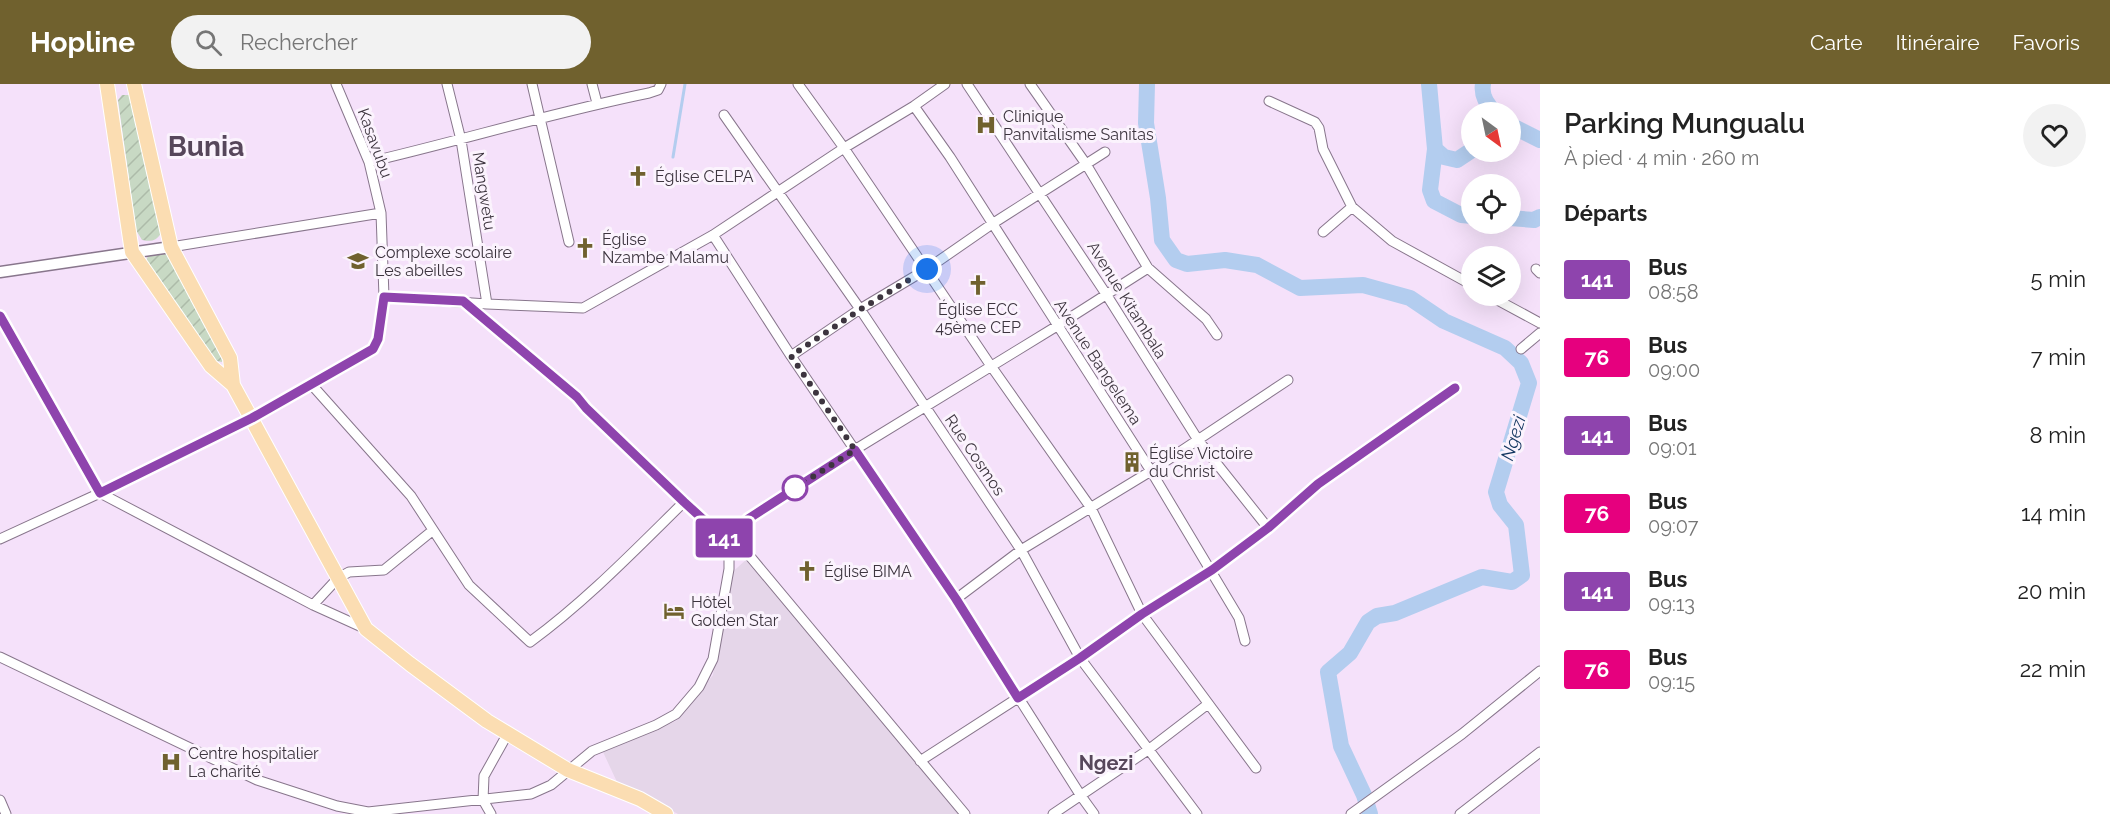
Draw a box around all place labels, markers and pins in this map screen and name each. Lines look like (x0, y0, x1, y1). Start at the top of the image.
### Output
place label: Clinique Panvitalisme Sanitas (1003, 107, 1154, 144)
hospital icon: Clinique Panvitalisme Sanitas (974, 113, 998, 137)
church icon: Église CELPA (626, 164, 650, 188)
place label: Église CELPA (655, 166, 754, 186)
place label: Église Nzambe Malamu (602, 229, 729, 267)
church icon: Église Nzambe Malamu (573, 236, 597, 260)
place label: Complexe scolaire Les abeilles (375, 243, 512, 280)
school or university icon: Complexe scolaire Les abeilles (346, 249, 370, 273)
church icon: Église ECC 45ème CEP (966, 273, 990, 297)
place label: Église ECC 45ème CEP (935, 299, 1021, 337)
place label: Église Victoire du Christ (1149, 443, 1253, 481)
building icon: Église Victoire du Christ (1120, 450, 1144, 474)
unlabelled marker (782, 475, 808, 501)
church icon: Église BIMA (795, 559, 819, 583)
place label: Église BIMA (824, 561, 912, 581)
place label: Hôtel Golden Star (691, 593, 779, 630)
hotel icon: Hôtel Golden Star (662, 599, 686, 623)
place label: Centre hospitalier La charité (188, 744, 319, 781)
hospital icon: Centre hospitalier La charité (159, 750, 183, 774)

